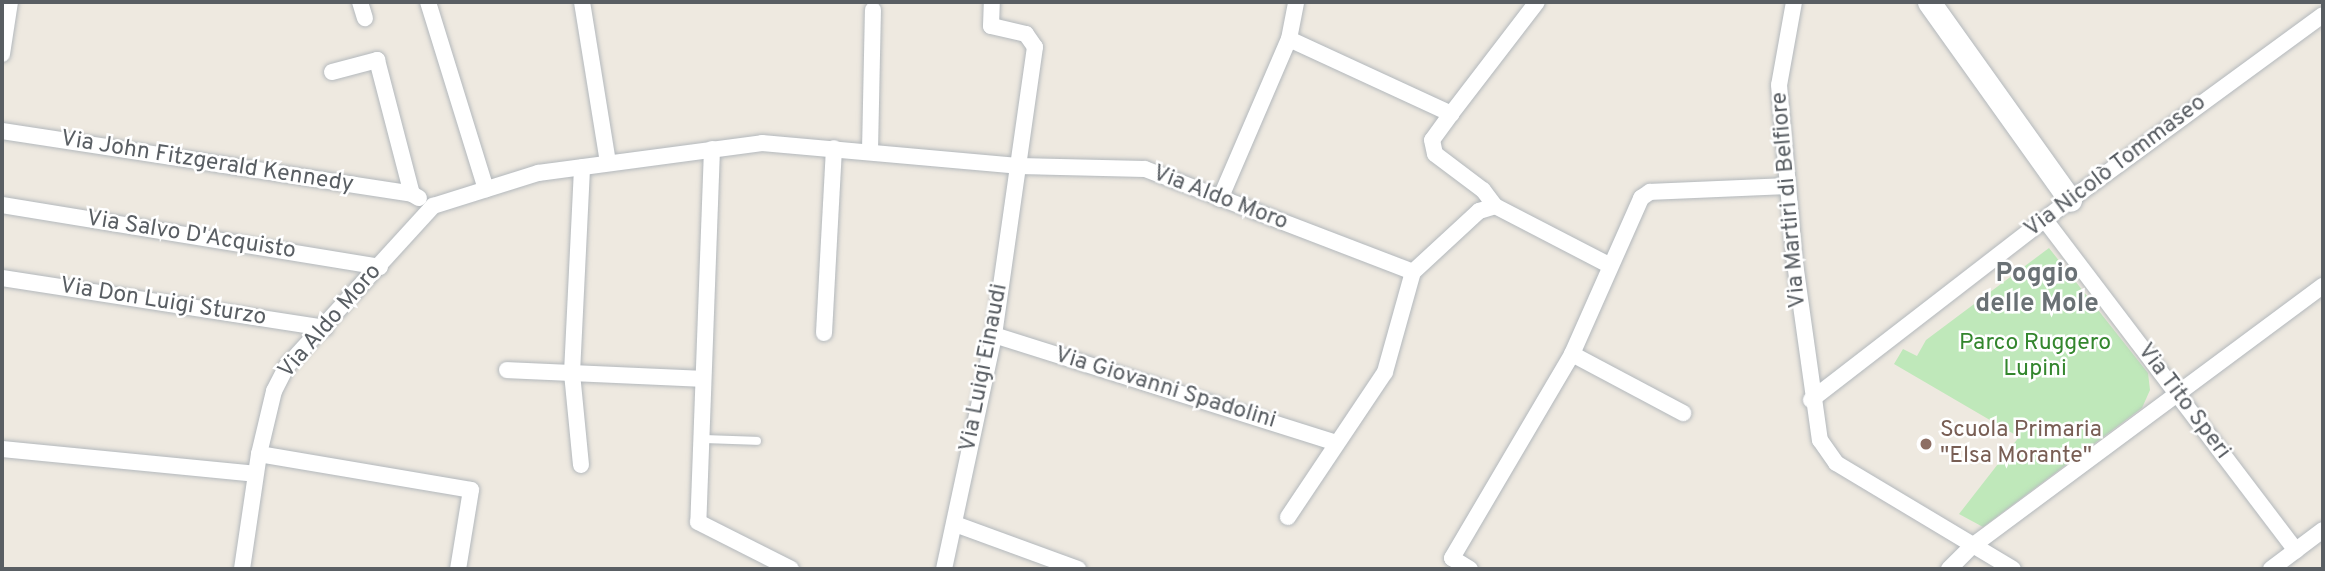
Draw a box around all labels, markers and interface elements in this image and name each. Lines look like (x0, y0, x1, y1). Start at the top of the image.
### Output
street label: Via Nicolò Tommaseo (2019, 89, 2213, 245)
street label: Via Martiri di Belfiore (1767, 91, 1813, 309)
street label: Via John Fitzgerald Kennedy (59, 126, 355, 200)
street label: Via Aldo Moro (1148, 160, 1292, 238)
street label: Via Salvo D'Acquisto (84, 206, 298, 266)
street label: Via Aldo Moro (273, 259, 389, 385)
district label: Poggio delle Mole (1975, 259, 2099, 320)
street label: Via Don Luigi Sturzo (58, 273, 268, 333)
street label: Via Luigi Einaudi (955, 282, 1015, 454)
park label: Parco Ruggero Lupini (1959, 330, 2111, 384)
street label: Via Tito Speri (2130, 338, 2236, 466)
street label: Via Giovanni Spadolini (1051, 342, 1279, 436)
place label: Scuola Primaria "Elsa Morante" (1940, 417, 2102, 471)
marker: Scuola Primaria "Elsa Morante" (1918, 436, 1934, 452)

